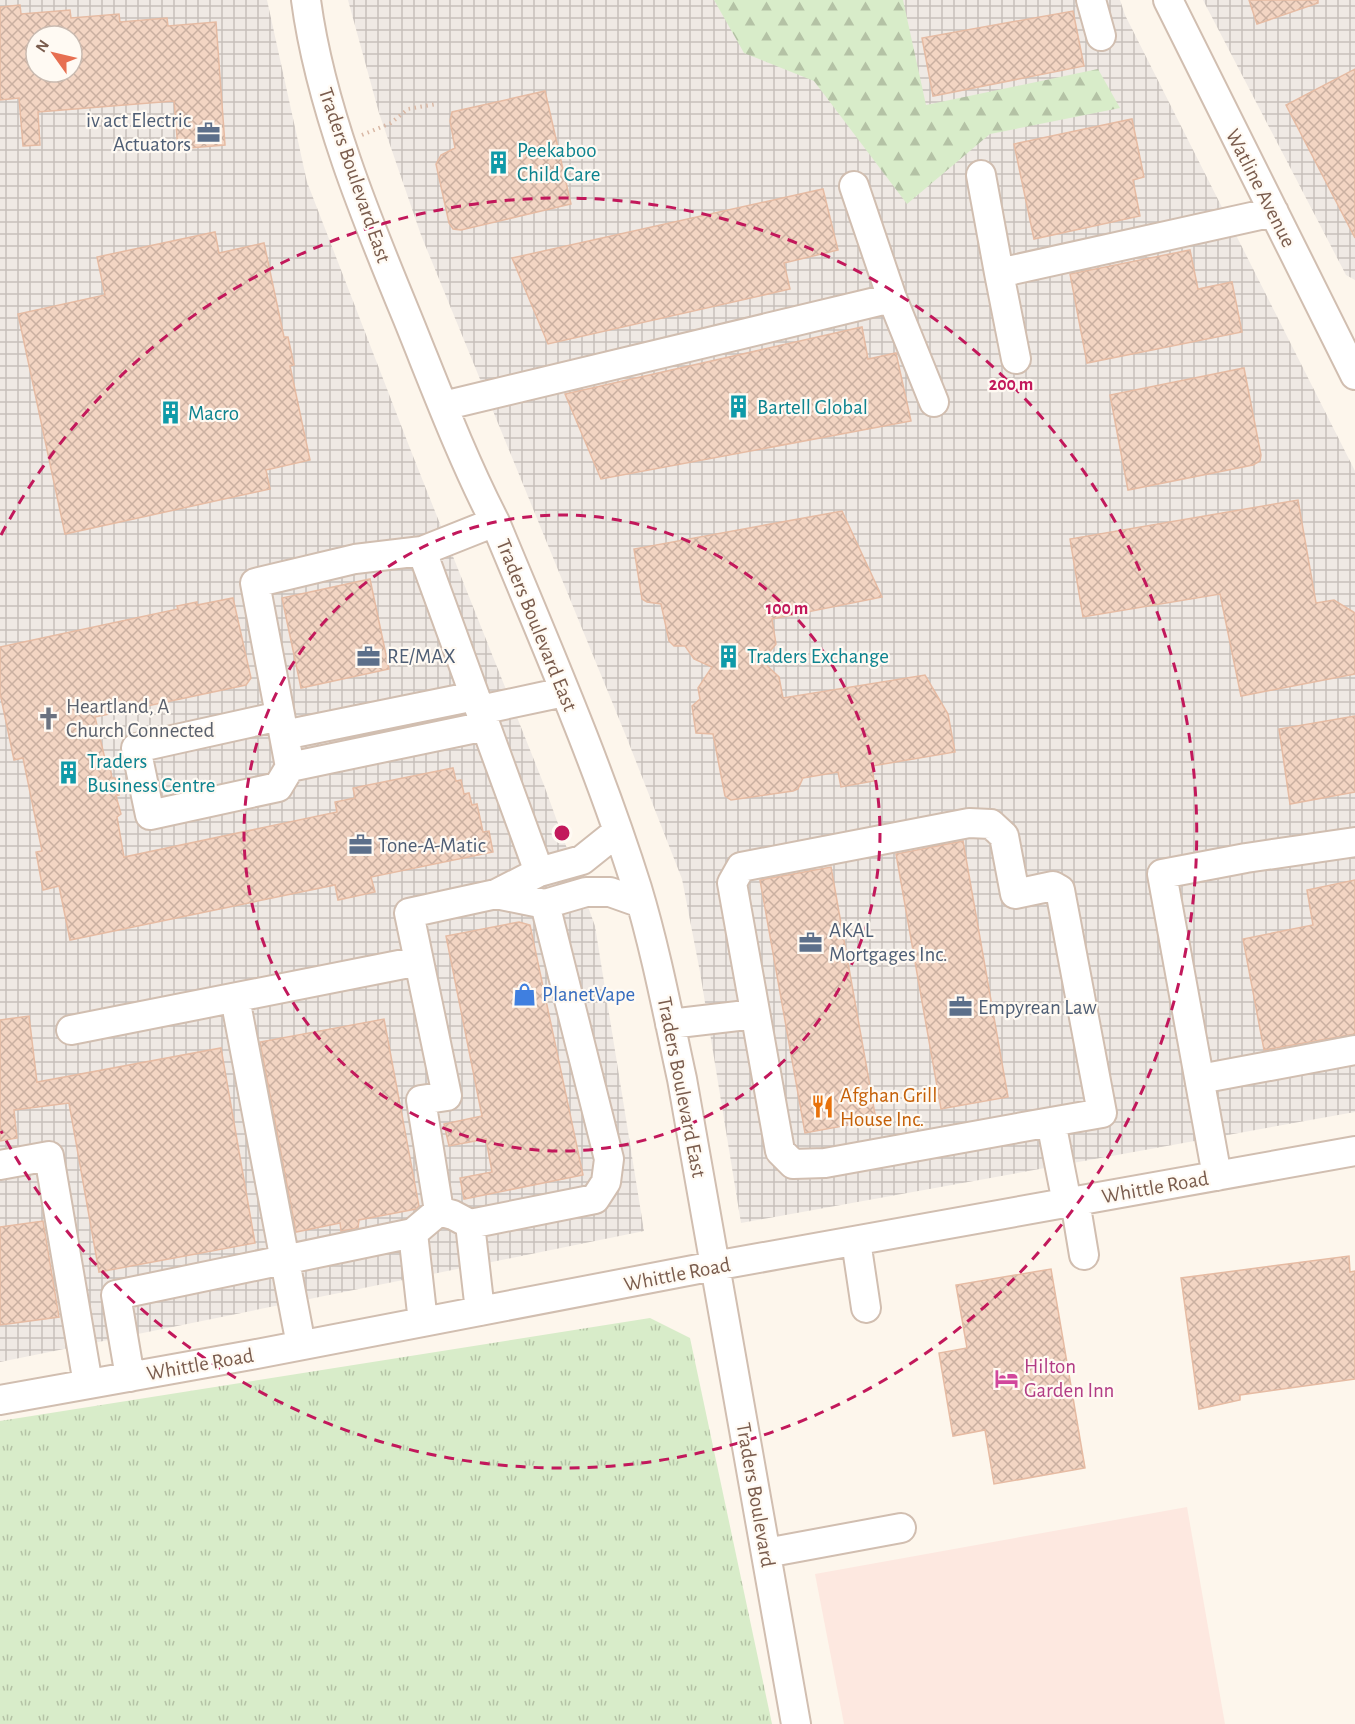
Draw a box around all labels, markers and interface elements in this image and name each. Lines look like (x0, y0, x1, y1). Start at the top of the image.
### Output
north arrow (24, 24, 84, 84)
text: N (33, 37, 52, 55)
street label: Traders Boulevard East (315, 85, 394, 266)
place label: iv act Electric Actuators (86, 110, 191, 155)
office icon: iv act Electric Actuators (196, 119, 222, 145)
street label: Watline Avenue (1222, 126, 1299, 251)
place label: Peekaboo Child Care (517, 140, 600, 185)
building icon: Peekaboo Child Care (486, 149, 512, 175)
text: 200 m (989, 376, 1033, 394)
building icon: Bartell Global (726, 394, 752, 420)
place label: Bartell Global (757, 397, 868, 418)
building icon: Macro (157, 400, 183, 426)
place label: Macro (188, 403, 239, 424)
street label: Traders Boulevard East (492, 536, 581, 715)
text: 100 m (766, 600, 808, 618)
office icon: RE/MAX (356, 643, 382, 669)
building icon: Traders Exchange (716, 643, 742, 669)
place label: RE/MAX (387, 646, 456, 667)
place label: Traders Exchange (747, 646, 889, 667)
place label: Heartland, A Church Connected (66, 696, 214, 741)
church icon: Heartland, A Church Connected (35, 705, 61, 731)
place label: Traders Business Centre (87, 751, 216, 796)
building icon: Traders Business Centre (56, 760, 82, 786)
centre of rings (552, 823, 572, 843)
office icon: Tone-A-Matic (347, 832, 373, 858)
place label: Tone-A-Matic (378, 835, 486, 856)
place label: AKAL Mortgages Inc. (829, 920, 948, 965)
office icon: AKAL Mortgages Inc. (798, 929, 824, 955)
shop icon: PlanetVape (511, 981, 537, 1007)
place label: PlanetVape (542, 984, 635, 1005)
office icon: Empyrean Law (947, 994, 973, 1020)
street label: Traders Boulevard East (654, 995, 709, 1180)
place label: Empyrean Law (978, 997, 1097, 1018)
place label: Afghan Grill House Inc. (840, 1085, 937, 1130)
restaurant icon: Afghan Grill House Inc. (809, 1094, 835, 1120)
street label: Whittle Road (1100, 1168, 1210, 1207)
street label: Whittle Road (622, 1254, 732, 1295)
street label: Whittle Road (145, 1345, 255, 1384)
place label: Hilton Garden Inn (1024, 1356, 1114, 1401)
hotel icon: Hilton Garden Inn (993, 1365, 1019, 1391)
street label: Traders Boulevard (732, 1421, 779, 1569)

